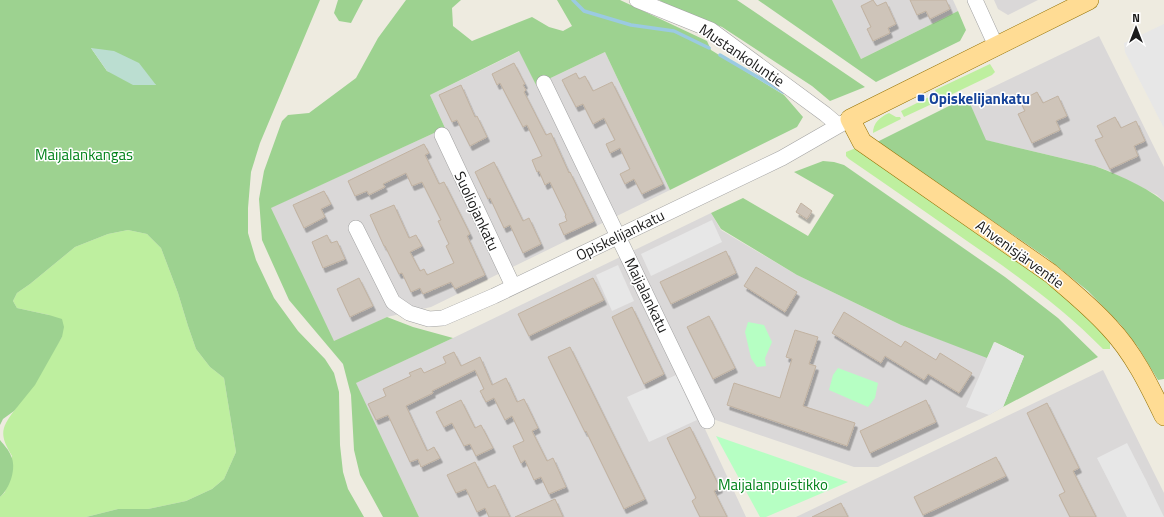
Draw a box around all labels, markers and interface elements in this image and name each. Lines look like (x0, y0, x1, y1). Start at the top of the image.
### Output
north arrow (1116, 8, 1156, 48)
text: N (1132, 10, 1140, 26)
street label: Mustankoluntie (695, 18, 789, 92)
place label: Opiskelijankatu (929, 87, 1030, 110)
marker: Opiskelijankatu (916, 93, 926, 103)
park label: Maijalankangas (35, 143, 133, 166)
street label: Suoliojankatu (449, 167, 505, 255)
street label: Opiskelijankatu (572, 204, 668, 266)
street label: Ahvenisjärventie (971, 214, 1069, 294)
street label: Maijalankatu (619, 254, 675, 336)
park label: Maijalanpuistikko (718, 473, 828, 496)

